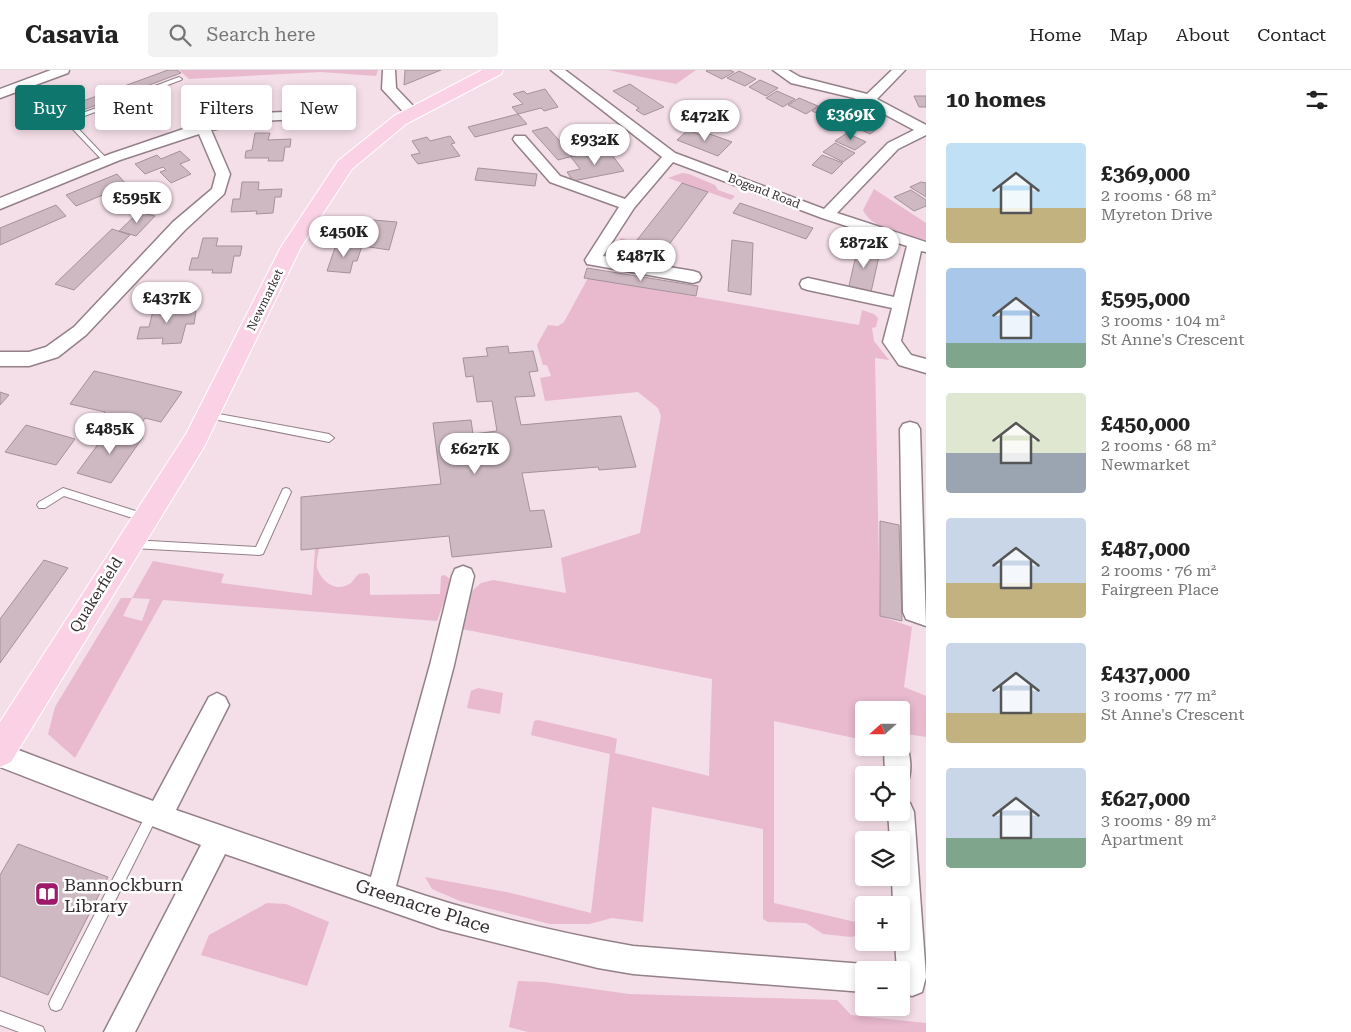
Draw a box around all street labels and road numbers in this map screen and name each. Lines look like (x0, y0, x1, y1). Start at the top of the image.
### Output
street label: Bogend Road (726, 171, 802, 211)
street label: Newmarket (244, 267, 286, 333)
street label: Quakerfield (66, 554, 126, 636)
street label: Greenacre Place (353, 874, 493, 938)

